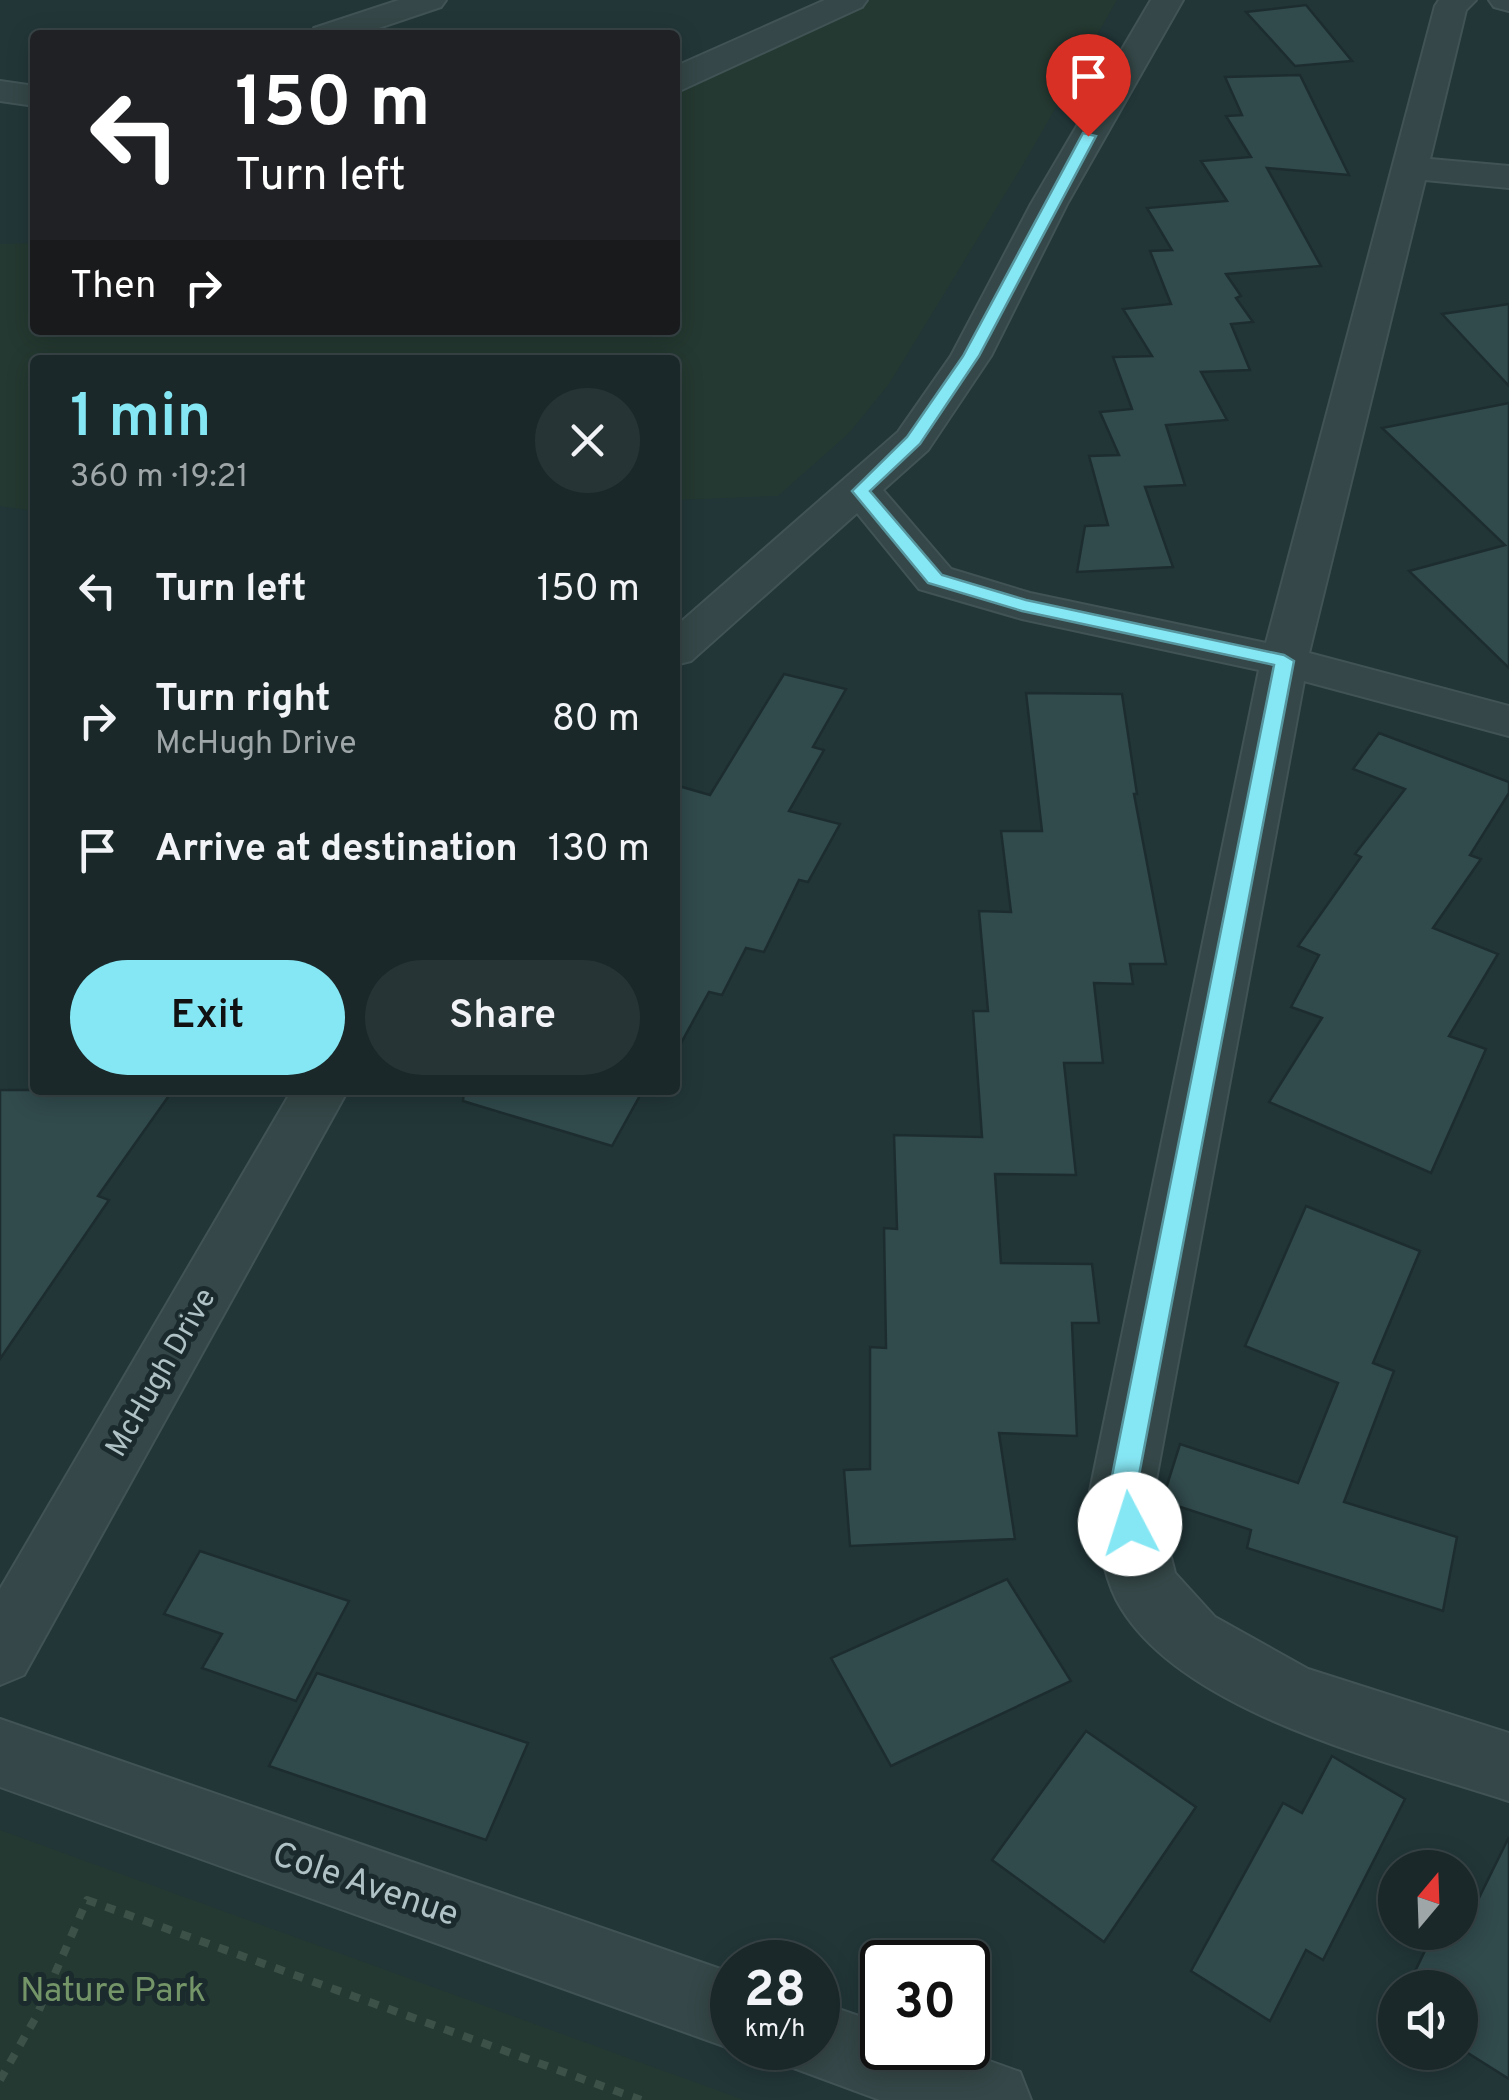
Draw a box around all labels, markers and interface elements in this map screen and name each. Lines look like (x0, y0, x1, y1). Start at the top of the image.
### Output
pin (1046, 34, 1131, 137)
icon: arrive (1061, 49, 1116, 104)
text: 150 m (235, 62, 430, 151)
icon: left (70, 70, 200, 200)
text: Turn left (235, 149, 406, 206)
icon: right (176, 260, 231, 315)
text: Then (70, 263, 156, 312)
text: 1 min (70, 382, 211, 458)
button: close (535, 388, 640, 493)
text: 360 m · 19:21 (70, 458, 248, 498)
icon: left (70, 563, 125, 618)
text: Turn left (155, 566, 307, 615)
text: 150 m (537, 566, 640, 615)
text: Turn right (155, 676, 330, 725)
icon: right (70, 693, 125, 748)
text: 80 m (552, 696, 640, 745)
text: McHugh Drive (155, 725, 356, 765)
icon: arrive (70, 823, 125, 878)
text: Arrive at destination (155, 826, 518, 875)
text: 130 m (548, 826, 650, 875)
button: Exit (70, 960, 345, 1075)
button: Share (365, 960, 640, 1075)
street label: McHugh Drive (99, 1282, 225, 1464)
position arrow (1078, 1472, 1182, 1576)
street label: Cole Avenue (266, 1833, 464, 1938)
north arrow (1378, 1850, 1478, 1950)
map controls (1378, 1850, 1478, 2070)
speed limit sign: 30 (860, 1940, 990, 2070)
text: 28 (744, 1961, 806, 2024)
park label: Nature Park (20, 1970, 206, 2014)
button: sound (1378, 1970, 1478, 2070)
text: km/h (745, 2014, 805, 2046)

